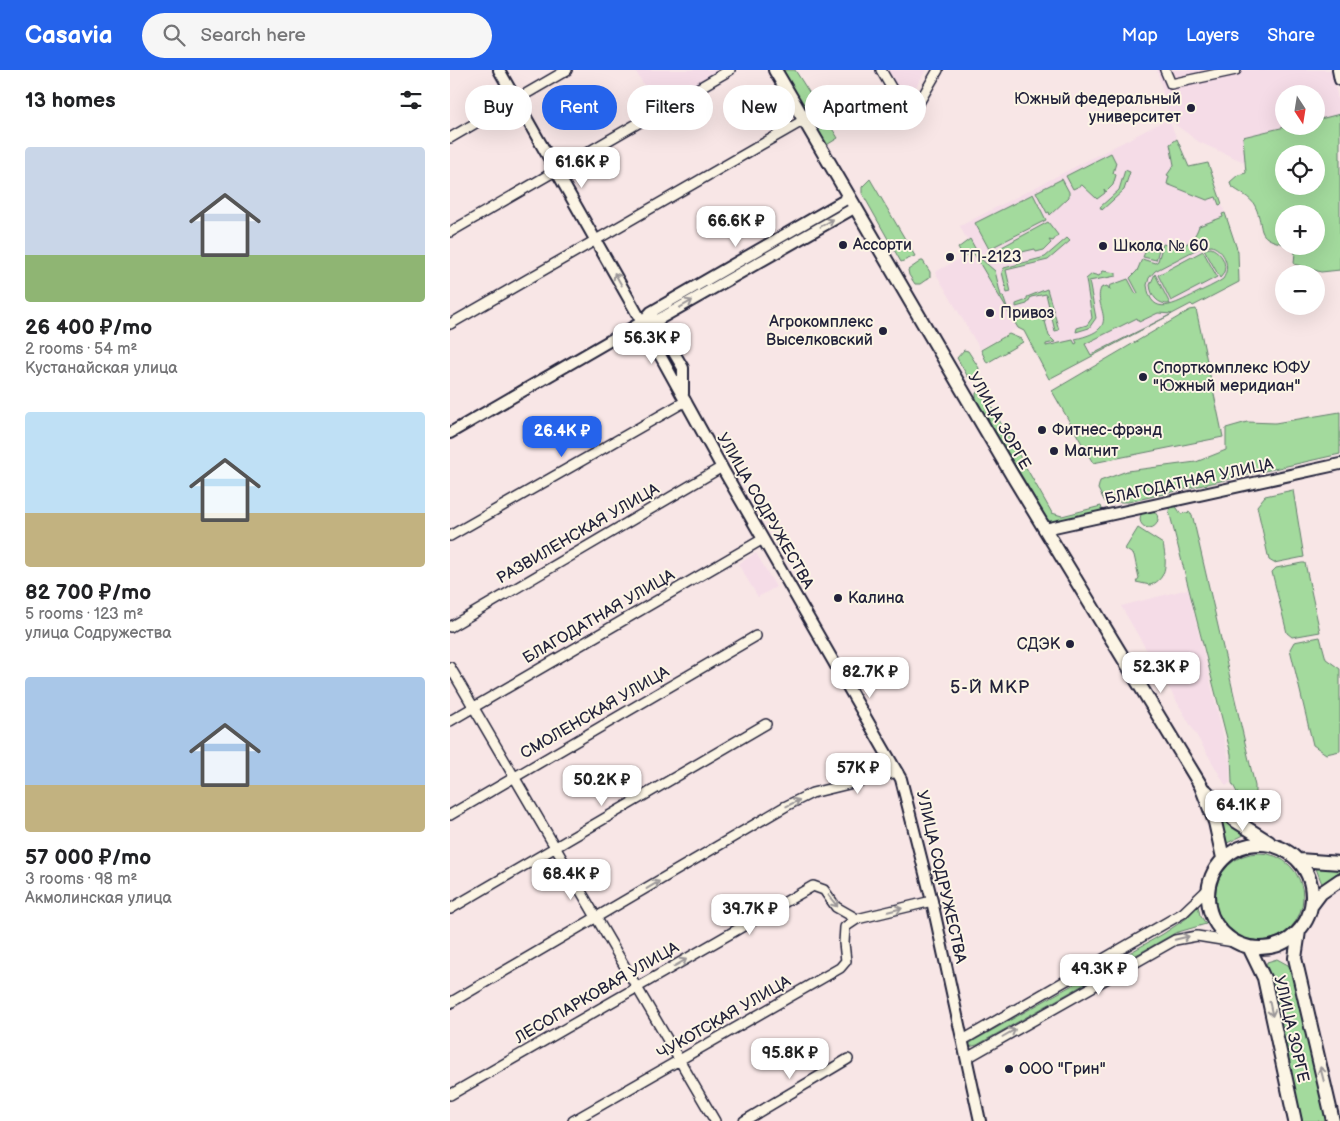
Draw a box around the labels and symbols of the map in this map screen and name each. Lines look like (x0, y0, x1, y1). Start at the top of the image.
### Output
north arrow (1275, 85, 1325, 135)
place label: Южный федеральный университет (1014, 90, 1182, 127)
marker: Южный федеральный университет (1185, 102, 1197, 114)
pin: 61.6K ₽ (536, 146, 628, 189)
pin: 66.6K ₽ (690, 206, 782, 248)
one-way arrow (820, 217, 834, 227)
place label: Ассорти (852, 236, 912, 255)
place label: Школа № 60 (1113, 237, 1208, 256)
marker: Ассорти (837, 239, 849, 251)
marker: Школа № 60 (1097, 240, 1109, 252)
place label: ТП-2123 (960, 248, 1022, 267)
marker: ТП-2123 (944, 251, 956, 263)
one-way arrow (613, 273, 623, 287)
one-way arrow (679, 298, 693, 308)
place label: Привоз (1000, 304, 1054, 323)
marker: Привоз (984, 307, 996, 319)
place label: Агрокомплекс Выселковский (766, 313, 873, 350)
pin: 56.3K ₽ (606, 322, 698, 365)
marker: Агрокомплекс Выселковский (877, 325, 889, 337)
place label: Спорткомплекс ЮФУ "Южный меридиан" (1153, 359, 1310, 396)
street label: УЛИЦА ЗОРГЕ (964, 369, 1034, 473)
marker: Спорткомплекс ЮФУ "Южный меридиан" (1137, 371, 1149, 383)
pin: 26.4K ₽ (516, 416, 608, 458)
place label: Фитнес-фрэнд (1052, 421, 1162, 440)
marker: Фитнес-фрэнд (1036, 424, 1048, 436)
street label: УЛИЦА СОДРУЖЕСТВА (713, 430, 818, 593)
place label: Магнит (1064, 442, 1119, 461)
marker: Магнит (1048, 445, 1060, 457)
street label: БЛАГОДАТНАЯ УЛИЦА (1103, 455, 1275, 509)
street label: РАЗВИЛЕНСКАЯ УЛИЦА (493, 480, 663, 588)
street label: БЛАГОДАТНАЯ УЛИЦА (520, 566, 678, 668)
place label: Калина (848, 589, 905, 608)
marker: Калина (832, 592, 844, 604)
place label: СДЭК (1017, 635, 1061, 654)
marker: СДЭК (1064, 638, 1076, 650)
pin: 52.3K ₽ (1115, 652, 1207, 694)
pin: 82.7K ₽ (824, 656, 916, 699)
street label: СМОЛЕНСКАЯ УЛИЦА (517, 662, 673, 763)
district label: 5-Й МКР (950, 677, 1030, 698)
pin: 57K ₽ (823, 752, 893, 795)
pin: 50.2K ₽ (556, 764, 648, 807)
street label: УЛИЦА СОДРУЖЕСТВА (912, 789, 970, 966)
pin: 64.1K ₽ (1197, 790, 1289, 832)
one-way arrow (785, 798, 800, 807)
pin: 68.4K ₽ (525, 858, 617, 901)
one-way arrow (645, 880, 660, 890)
pin: 39.7K ₽ (704, 894, 796, 936)
one-way arrow (827, 894, 838, 907)
one-way arrow (886, 905, 902, 914)
one-way arrow (1173, 933, 1189, 943)
street label: ЛЕСОПАРКОВАЯ УЛИЦА (511, 938, 683, 1048)
pin: 49.3K ₽ (1053, 954, 1145, 996)
one-way arrow (672, 958, 686, 968)
street label: ЧУКОТСКАЯ УЛИЦА (654, 972, 794, 1064)
street label: УЛИЦА ЗОРГЕ (1269, 974, 1313, 1084)
one-way arrow (1267, 1001, 1276, 1017)
one-way arrow (1001, 1028, 1016, 1038)
pin: 95.8K ₽ (744, 1038, 836, 1080)
place label: ООО "Грин" (1019, 1060, 1106, 1079)
marker: ООО "Грин" (1003, 1063, 1015, 1075)
one-way arrow (1316, 1066, 1326, 1082)

